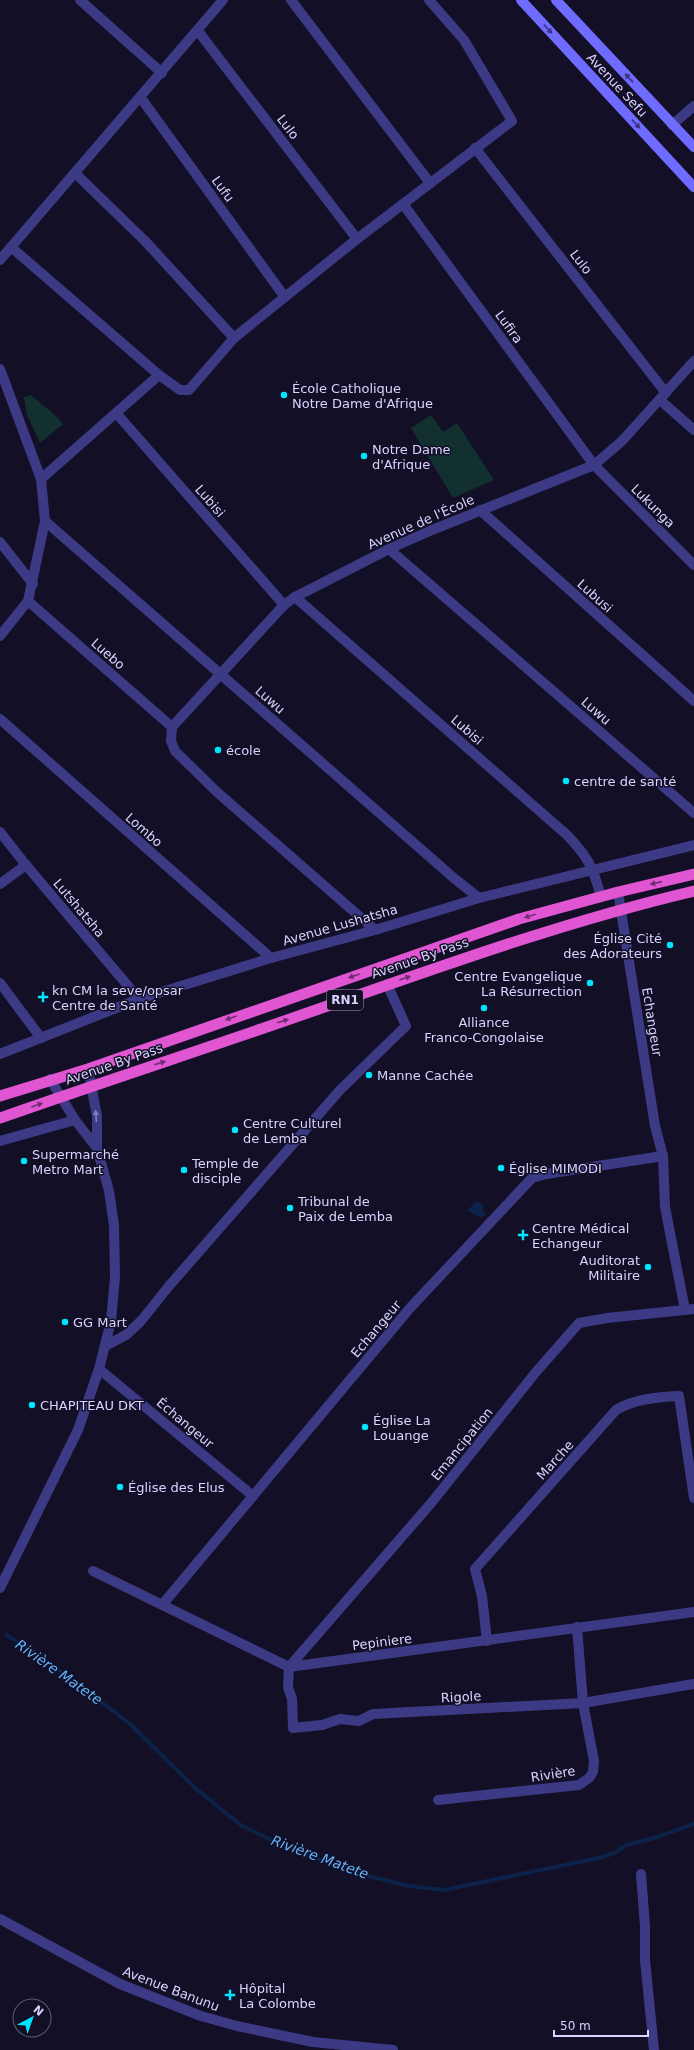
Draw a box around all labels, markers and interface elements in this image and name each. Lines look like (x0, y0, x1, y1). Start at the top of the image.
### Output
one-way arrow (543, 24, 552, 34)
street label: Avenue Sefu (584, 50, 650, 120)
one-way arrow (624, 73, 634, 83)
street label: Lulo (274, 112, 302, 142)
one-way arrow (631, 119, 641, 129)
street label: Lufu (209, 173, 237, 205)
street label: Lulo (567, 247, 595, 277)
street label: Lufira (492, 308, 526, 346)
place label: École Catholique Notre Dame d'Afrique (292, 381, 433, 411)
marker: École Catholique Notre Dame d'Afrique (279, 390, 289, 400)
place label: Notre Dame d'Afrique (372, 442, 451, 472)
marker: Notre Dame d'Afrique (359, 451, 369, 461)
street label: Lukunga (628, 481, 678, 531)
street label: Lubisi (192, 482, 228, 520)
street label: Avenue de l'École (365, 492, 477, 552)
street label: Lubusi (574, 576, 616, 616)
street label: Luebo (88, 635, 128, 673)
street label: Luwu (252, 683, 288, 717)
street label: Luwu (578, 694, 614, 728)
street label: Lubisi (448, 712, 486, 748)
place label: école (226, 743, 261, 758)
marker: école (213, 745, 223, 755)
place label: centre de santé (574, 774, 676, 789)
marker: centre de santé (561, 776, 571, 786)
street label: Lombo (123, 810, 165, 850)
street label: Lutshatsha (50, 876, 108, 940)
one-way arrow (650, 880, 662, 886)
street label: Avenue Lushatsha (281, 901, 399, 949)
one-way arrow (524, 913, 536, 919)
place label: Église Cité des Adorateurs (563, 931, 662, 961)
street label: Avenue By Pass (369, 934, 471, 982)
marker: Église Cité des Adorateurs (665, 940, 675, 950)
place label: Centre Evangelique La Résurrection (454, 969, 582, 999)
one-way arrow (348, 973, 360, 979)
one-way arrow (400, 975, 412, 981)
marker: Centre Evangelique La Résurrection (585, 978, 595, 988)
place label: kn CM la seve/opsar Centre de Santé (52, 983, 184, 1013)
street label: Echangeur (639, 986, 665, 1058)
road number: RN1 (327, 990, 363, 1010)
marker: kn CM la seve/opsar Centre de Santé (37, 991, 49, 1003)
marker: Alliance Franco-Congolaise (479, 1003, 489, 1013)
place label: Alliance Franco-Congolaise (424, 1015, 544, 1045)
one-way arrow (225, 1016, 237, 1022)
one-way arrow (277, 1018, 289, 1024)
street label: Avenue By Pass (63, 1040, 165, 1088)
one-way arrow (154, 1059, 166, 1065)
place label: Manne Cachée (377, 1068, 473, 1083)
marker: Manne Cachée (364, 1070, 374, 1080)
one-way arrow (31, 1102, 43, 1108)
one-way arrow (93, 1110, 100, 1122)
place label: Centre Culturel de Lemba (243, 1116, 342, 1146)
marker: Centre Culturel de Lemba (230, 1125, 240, 1135)
place label: Supermarché Metro Mart (32, 1147, 119, 1177)
marker: Supermarché Metro Mart (19, 1156, 29, 1166)
place label: Temple de disciple (191, 1156, 259, 1186)
place label: Église MIMODI (509, 1161, 602, 1176)
marker: Église MIMODI (496, 1163, 506, 1173)
marker: Temple de disciple (179, 1165, 189, 1175)
place label: Tribunal de Paix de Lemba (297, 1194, 393, 1224)
marker: Tribunal de Paix de Lemba (285, 1203, 295, 1213)
place label: Centre Médical Echangeur (532, 1221, 629, 1251)
marker: Centre Médical Echangeur (517, 1229, 529, 1241)
place label: Auditorat Militaire (580, 1253, 640, 1283)
marker: Auditorat Militaire (643, 1262, 653, 1272)
street label: Echangeur (348, 1297, 405, 1360)
place label: GG Mart (73, 1315, 127, 1330)
marker: GG Mart (60, 1317, 70, 1327)
street label: Échangeur (154, 1395, 217, 1452)
place label: CHAPITEAU DKT (40, 1398, 144, 1413)
marker: CHAPITEAU DKT (27, 1400, 37, 1410)
street label: Emancipation (428, 1405, 496, 1483)
place label: Église La Louange (373, 1413, 431, 1443)
marker: Église La Louange (360, 1422, 370, 1432)
street label: Marche (533, 1437, 577, 1483)
place label: Église des Elus (128, 1480, 225, 1495)
marker: Église des Elus (115, 1482, 125, 1492)
street label: Pepiniere (351, 1631, 413, 1653)
water label: Rivière Matete (13, 1636, 105, 1708)
street label: Rigole (440, 1688, 482, 1706)
street label: Rivière (530, 1763, 576, 1785)
water label: Rivière Matete (269, 1832, 371, 1882)
street label: Avenue Banunu (121, 1964, 221, 2014)
place label: Hôpital La Colombe (239, 1981, 316, 2011)
marker: Hôpital La Colombe (224, 1989, 236, 2001)
north arrow (12, 1998, 52, 2038)
text: N (30, 2003, 46, 2019)
scale bar (554, 2012, 648, 2038)
text: 50 m (560, 2019, 591, 2033)

